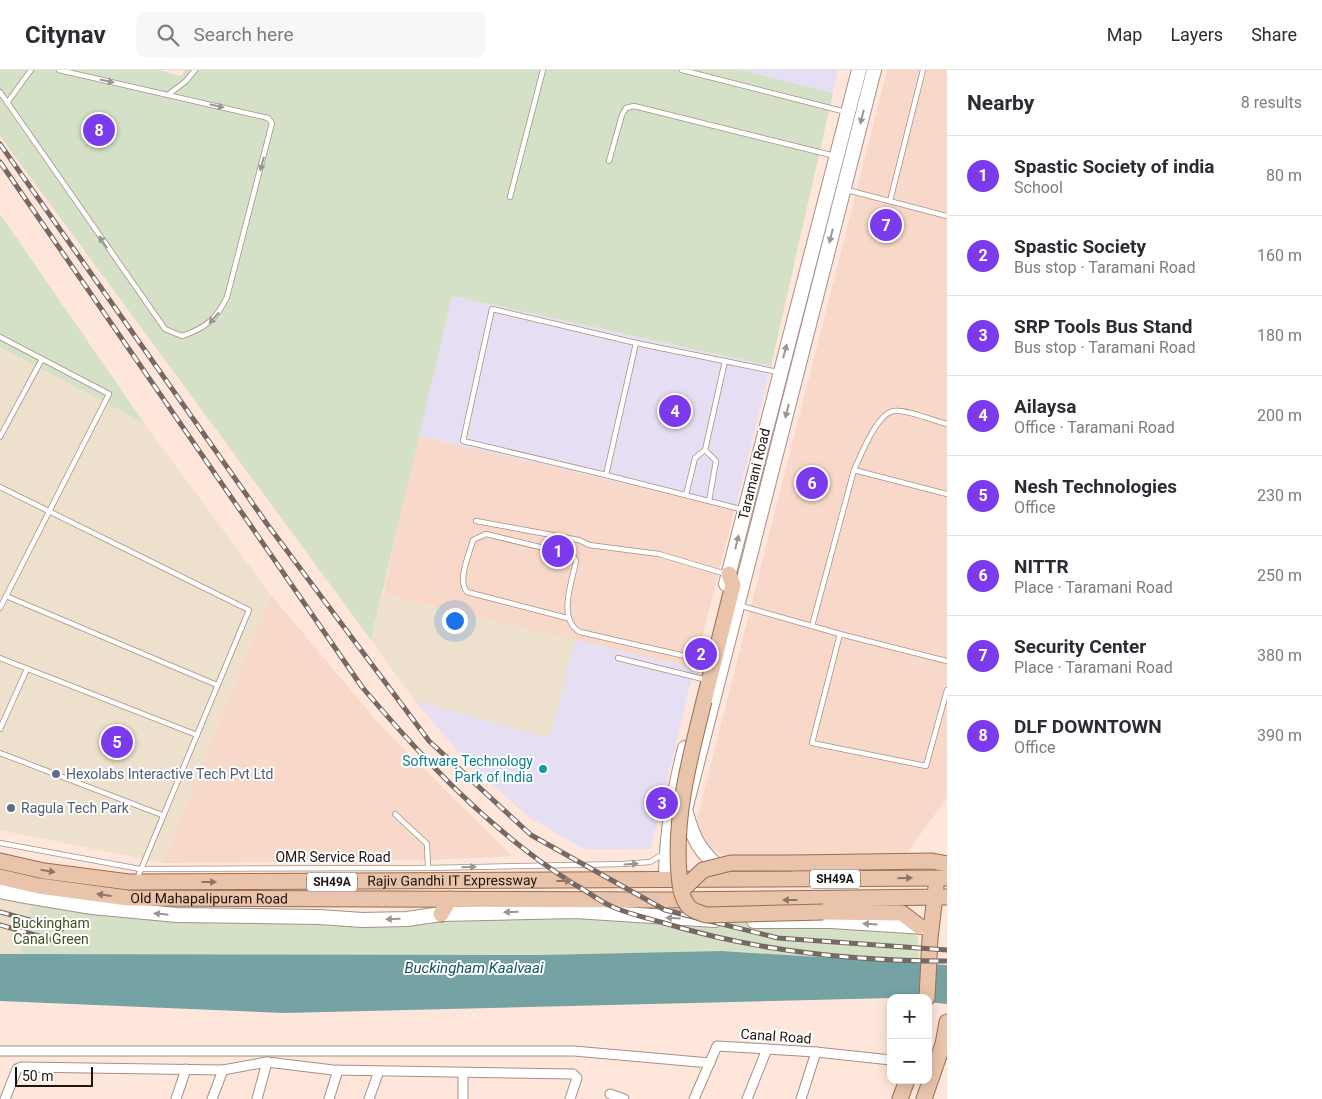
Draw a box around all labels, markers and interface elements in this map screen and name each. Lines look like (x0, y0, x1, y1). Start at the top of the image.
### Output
search box (136, 12, 486, 57)
text: Citynav (25, 21, 106, 49)
icon: search (154, 21, 182, 49)
text: Search here (194, 23, 294, 46)
text: Map (1107, 24, 1142, 45)
text: Layers (1170, 24, 1223, 45)
text: Share (1251, 24, 1297, 45)
one-way arrow (100, 77, 116, 85)
text: Nearby (967, 91, 1034, 115)
text: 8 results (1241, 93, 1302, 112)
one-way arrow (209, 102, 224, 110)
one-way arrow (857, 110, 865, 125)
pin: 8 (83, 111, 115, 149)
text: Spastic Society of india (1014, 155, 1215, 178)
one-way arrow (258, 157, 266, 172)
text: 1 (978, 166, 988, 185)
text: 80 m (1266, 166, 1302, 185)
text: School (1014, 178, 1063, 197)
pin: 7 (870, 206, 902, 244)
one-way arrow (827, 229, 835, 244)
one-way arrow (98, 235, 108, 249)
text: Spastic Society (1014, 235, 1146, 258)
text: 2 (978, 246, 988, 265)
text: 160 m (1257, 246, 1302, 265)
text: Bus stop · Taramani Road (1014, 258, 1196, 277)
one-way arrow (208, 312, 220, 324)
text: SRP Tools Bus Stand (1014, 315, 1192, 338)
text: 3 (978, 326, 988, 345)
text: 180 m (1257, 326, 1302, 345)
text: Bus stop · Taramani Road (1014, 338, 1196, 357)
one-way arrow (782, 343, 790, 358)
pin: 4 (659, 392, 691, 430)
text: Ailaysa (1014, 395, 1076, 418)
one-way arrow (783, 403, 791, 418)
text: 4 (978, 406, 988, 425)
text: 200 m (1257, 406, 1302, 425)
text: Office · Taramani Road (1014, 418, 1175, 437)
street label: Taramani Road (735, 427, 773, 521)
pin: 6 (796, 464, 828, 502)
text: Nesh Technologies (1014, 475, 1177, 498)
text: 5 (978, 486, 988, 505)
text: 230 m (1257, 486, 1302, 505)
text: Office (1014, 498, 1056, 517)
pin: 1 (542, 532, 574, 570)
one-way arrow (733, 535, 741, 550)
text: NITTR (1014, 555, 1069, 578)
text: 6 (978, 566, 988, 585)
text: 250 m (1257, 566, 1302, 585)
text: Place · Taramani Road (1014, 578, 1173, 597)
your location (442, 608, 468, 634)
pin: 2 (685, 635, 717, 673)
text: Security Center (1014, 635, 1146, 658)
text: 7 (978, 646, 988, 665)
text: 380 m (1257, 646, 1302, 665)
text: Place · Taramani Road (1014, 658, 1173, 677)
text: DLF DOWNTOWN (1014, 715, 1162, 738)
pin: 5 (101, 723, 133, 761)
text: 8 (978, 726, 988, 745)
text: 390 m (1257, 726, 1302, 745)
text: Office (1014, 738, 1056, 757)
place label: Software Technology Park of India (402, 753, 533, 785)
marker: Software Technology Park of India (537, 763, 549, 775)
place label: Hexolabs Interactive Tech Pvt Ltd (66, 766, 273, 782)
marker: Hexolabs Interactive Tech Pvt Ltd (50, 768, 62, 780)
pin: 3 (646, 784, 678, 822)
place label: Ragula Tech Park (21, 800, 130, 816)
marker: Ragula Tech Park (5, 802, 17, 814)
street label: OMR Service Road (275, 849, 391, 865)
one-way arrow (624, 859, 640, 867)
one-way arrow (461, 863, 477, 871)
one-way arrow (40, 868, 56, 876)
road number: SH49A (810, 870, 860, 889)
road number: SH49A (307, 872, 357, 892)
street label: Rajiv Gandhi IT Expressway (367, 872, 538, 889)
one-way arrow (897, 874, 913, 882)
one-way arrow (557, 876, 573, 884)
one-way arrow (202, 878, 218, 886)
street label: Old Mahapalipuram Road (130, 890, 288, 907)
one-way arrow (96, 891, 112, 899)
one-way arrow (782, 896, 798, 904)
one-way arrow (503, 908, 519, 916)
one-way arrow (152, 910, 168, 918)
one-way arrow (665, 913, 681, 921)
park label: Buckingham Canal Green (12, 915, 90, 947)
one-way arrow (385, 915, 401, 923)
one-way arrow (862, 919, 878, 927)
water label: Buckingham Kaalvaai (404, 959, 544, 977)
map controls (887, 994, 932, 1084)
button: + (887, 994, 932, 1039)
street label: Canal Road (740, 1026, 812, 1046)
button: − (887, 1039, 932, 1084)
scale bar (15, 1064, 92, 1087)
text: 50 m (22, 1068, 54, 1084)

